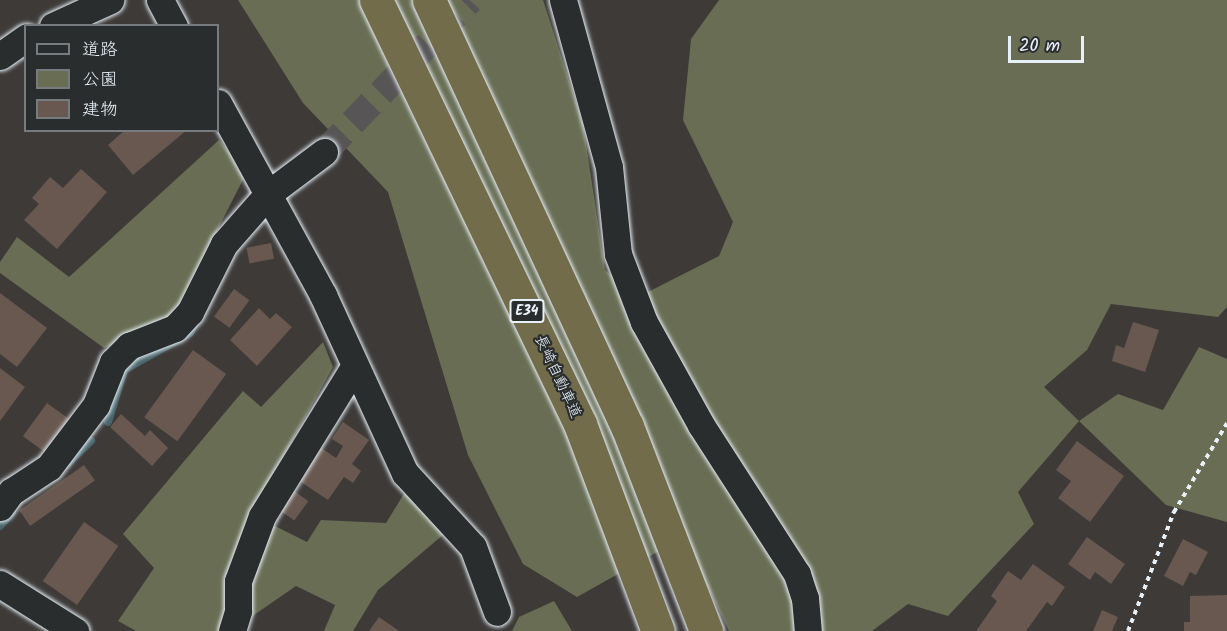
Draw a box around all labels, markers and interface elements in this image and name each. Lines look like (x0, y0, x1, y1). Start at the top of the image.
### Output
legend (24, 24, 219, 132)
scale bar (1011, 24, 1088, 62)
text: 20 m (1019, 32, 1060, 61)
text: 道路 (82, 36, 118, 65)
text: 公園 (82, 66, 118, 95)
text: 建物 (82, 96, 118, 125)
road number: E34 (509, 300, 545, 322)
street label: 長崎自動車道 (530, 332, 584, 422)

